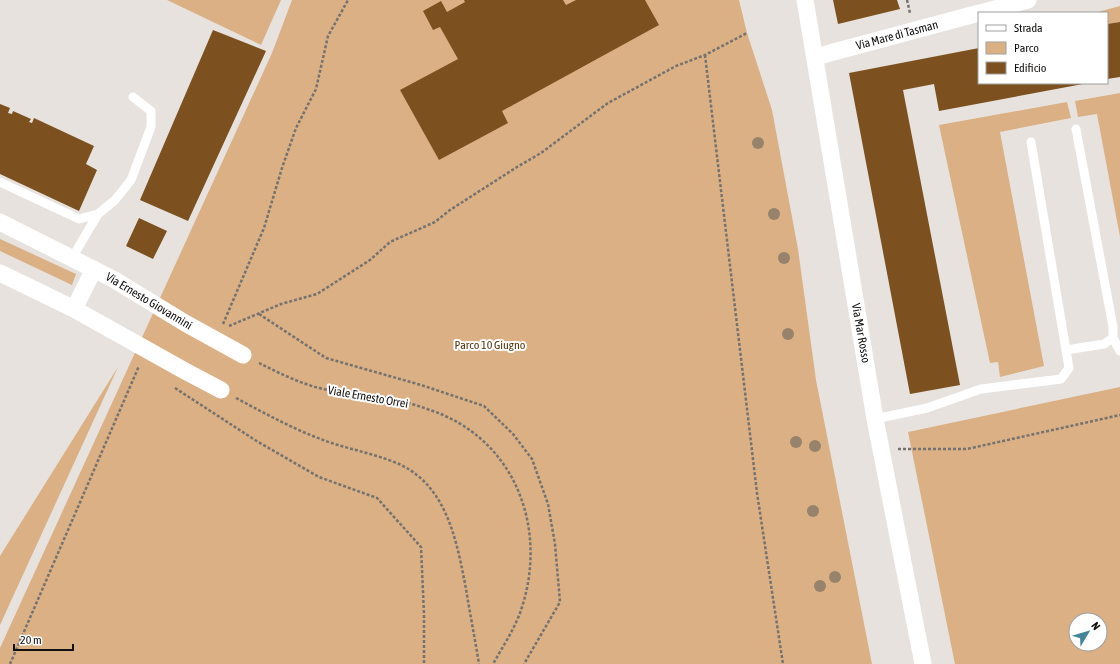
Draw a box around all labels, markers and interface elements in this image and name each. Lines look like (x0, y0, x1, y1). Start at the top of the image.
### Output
legend (978, 12, 1108, 84)
street label: Via Mare di Tasman (854, 17, 940, 53)
text: Strada (1014, 21, 1043, 35)
text: Parco (1014, 41, 1039, 55)
text: Edificio (1014, 61, 1047, 75)
street label: Via Ernesto Giovannini (103, 270, 195, 332)
street label: Via Mar Rosso (849, 302, 873, 364)
park label: Parco 10 Giugno (455, 338, 526, 352)
street label: Viale Ernesto Orrei (327, 383, 409, 411)
north arrow (1068, 612, 1108, 652)
text: N (1089, 620, 1103, 632)
scale bar (14, 626, 73, 652)
text: 20 m (20, 633, 42, 647)

